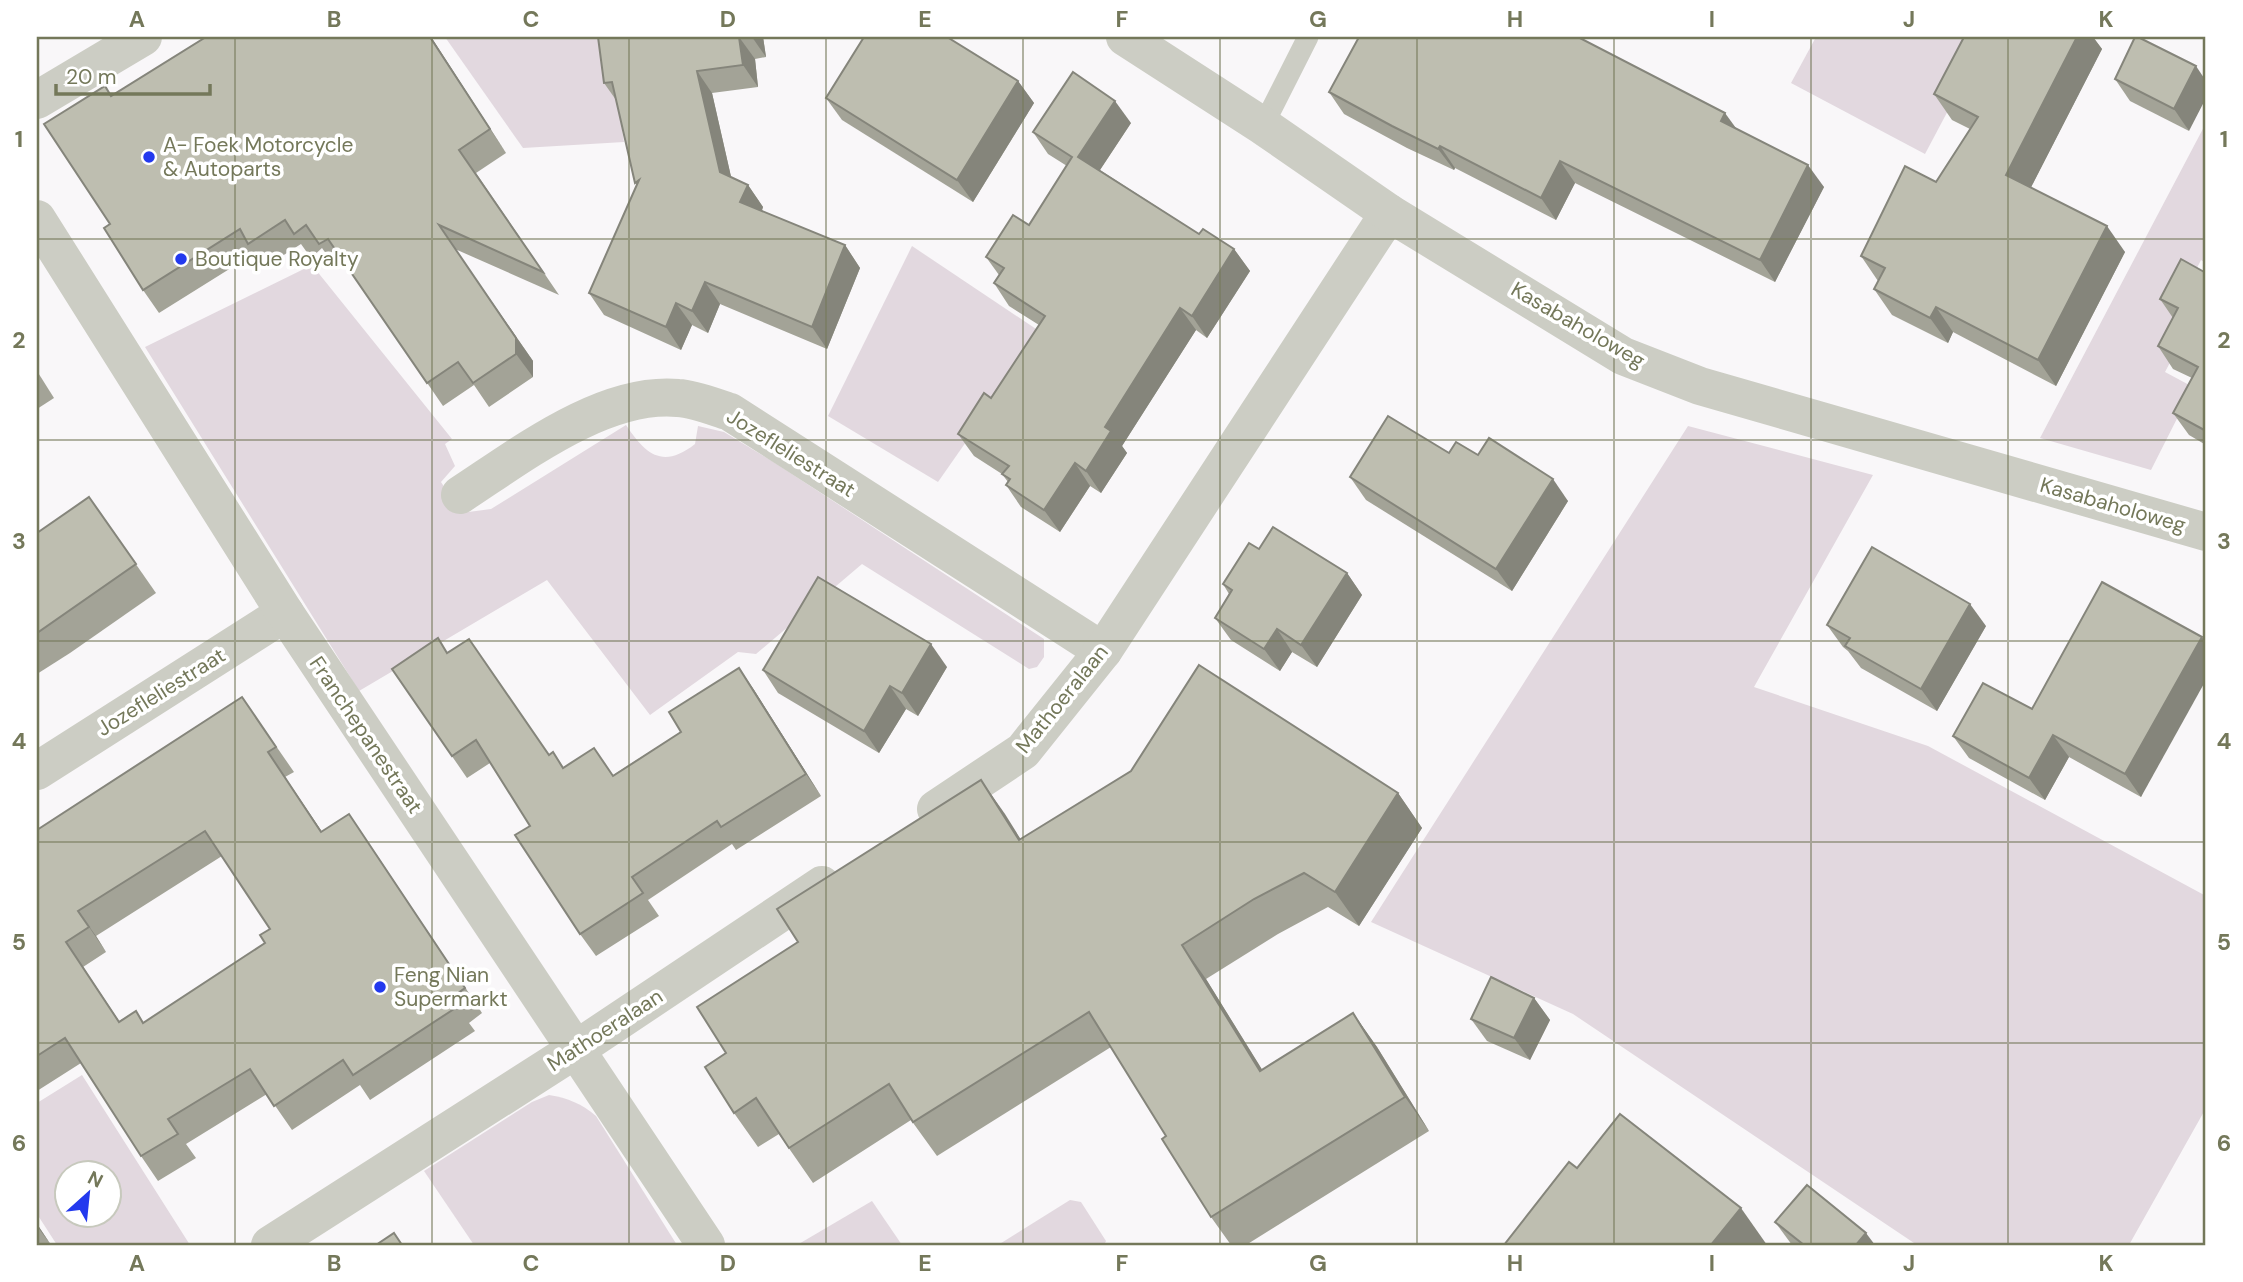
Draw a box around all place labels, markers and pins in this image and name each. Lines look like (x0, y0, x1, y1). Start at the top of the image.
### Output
place label: A- Foek Motorcycle & Autoparts (163, 131, 353, 183)
marker: A- Foek Motorcycle & Autoparts (141, 149, 157, 165)
place label: Boutique Royalty (195, 245, 359, 273)
marker: Boutique Royalty (173, 251, 189, 267)
place label: Feng Nian Supermarkt (394, 961, 508, 1013)
marker: Feng Nian Supermarkt (372, 979, 388, 995)

